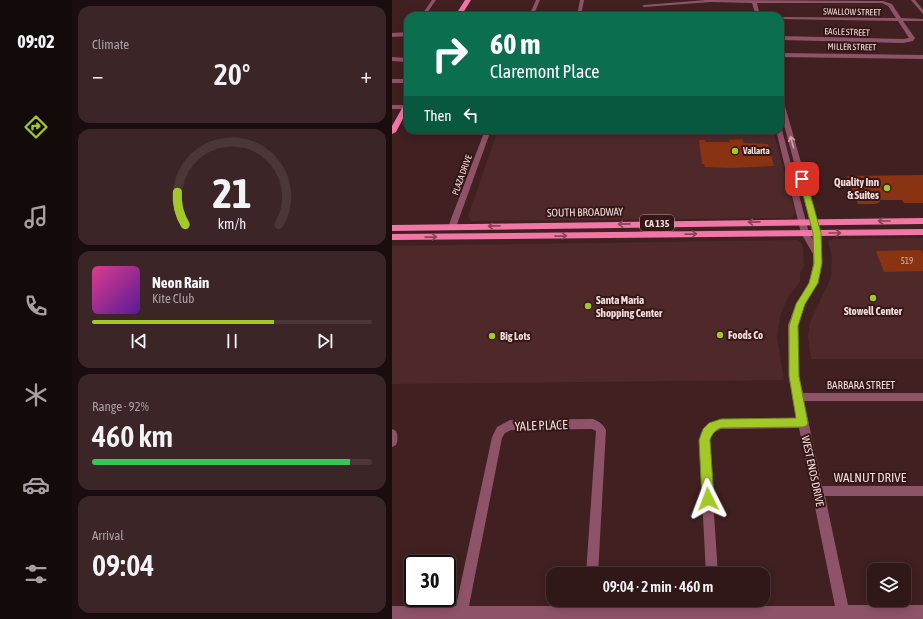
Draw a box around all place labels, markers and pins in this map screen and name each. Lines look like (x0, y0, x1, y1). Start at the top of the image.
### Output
marker: Vallarta (730, 146, 740, 156)
place label: Vallarta (742, 146, 770, 156)
pin (785, 162, 819, 196)
place label: Quality Inn & Suites (834, 176, 879, 201)
marker: Quality Inn & Suites (882, 183, 892, 193)
marker: Stowell Center (868, 293, 878, 303)
place label: Santa Maria Shopping Center (596, 294, 663, 319)
marker: Santa Maria Shopping Center (583, 301, 593, 311)
place label: Stowell Center (844, 305, 903, 317)
place label: Foods Co (728, 329, 763, 341)
place label: Big Lots (500, 330, 531, 342)
marker: Foods Co (715, 330, 725, 340)
marker: Big Lots (487, 331, 497, 341)

